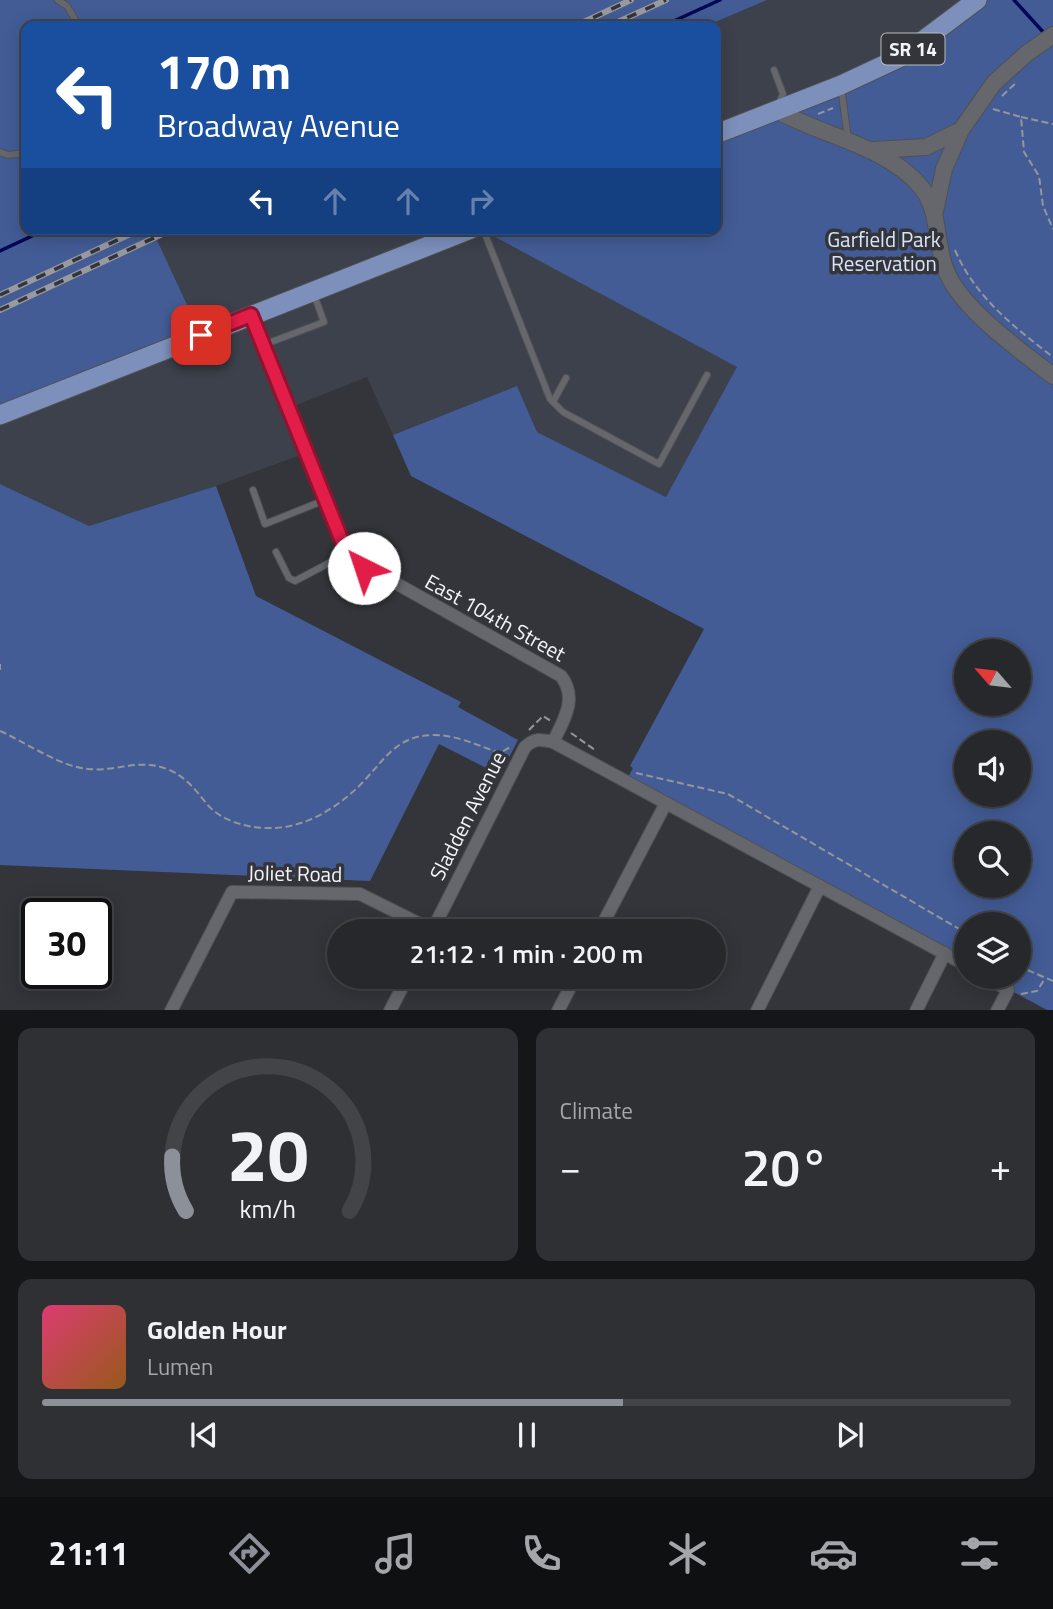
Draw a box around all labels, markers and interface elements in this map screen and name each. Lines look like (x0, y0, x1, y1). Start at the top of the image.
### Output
text: 170 m (157, 33, 291, 108)
road number: SR 14 (881, 34, 944, 64)
icon: left (42, 49, 133, 140)
text: Broadway Avenue (157, 101, 400, 149)
icon: left (243, 182, 281, 220)
icon: ahead (316, 182, 354, 220)
icon: ahead (389, 182, 427, 220)
icon: right (462, 182, 500, 220)
park label: Garfield Park Reservation (827, 223, 941, 279)
pin (171, 305, 231, 365)
icon: arrive (182, 316, 220, 354)
position arrow (327, 531, 401, 605)
street label: East 104th Street (419, 565, 572, 669)
north arrow (954, 639, 1031, 716)
map controls (954, 639, 1031, 989)
button: sound (954, 730, 1031, 807)
street label: Sladden Avenue (421, 745, 513, 886)
button: search (954, 821, 1031, 898)
street label: Joliet Road (247, 856, 343, 890)
speed limit sign: 30 (21, 898, 112, 989)
button: layers (954, 912, 1031, 989)
text: 21:12 · 1 min · 200 m (410, 934, 643, 973)
text: Climate (560, 1093, 633, 1128)
text: 20 (227, 1099, 309, 1209)
text: 20° (742, 1127, 829, 1206)
text: − (560, 1138, 581, 1196)
text: + (990, 1138, 1011, 1196)
text: km/h (239, 1189, 296, 1227)
text: Golden Hour (147, 1310, 287, 1349)
text: Lumen (147, 1349, 213, 1384)
icon: previous (185, 1416, 223, 1454)
icon: pause (508, 1416, 546, 1454)
icon: next (831, 1416, 869, 1454)
text: 21:11 (49, 1529, 128, 1577)
icon: directions (225, 1529, 274, 1578)
icon: music (371, 1529, 420, 1578)
icon: phone (517, 1529, 566, 1578)
icon: climate (663, 1529, 712, 1578)
icon: car (809, 1529, 858, 1578)
icon: filters (955, 1529, 1004, 1578)

